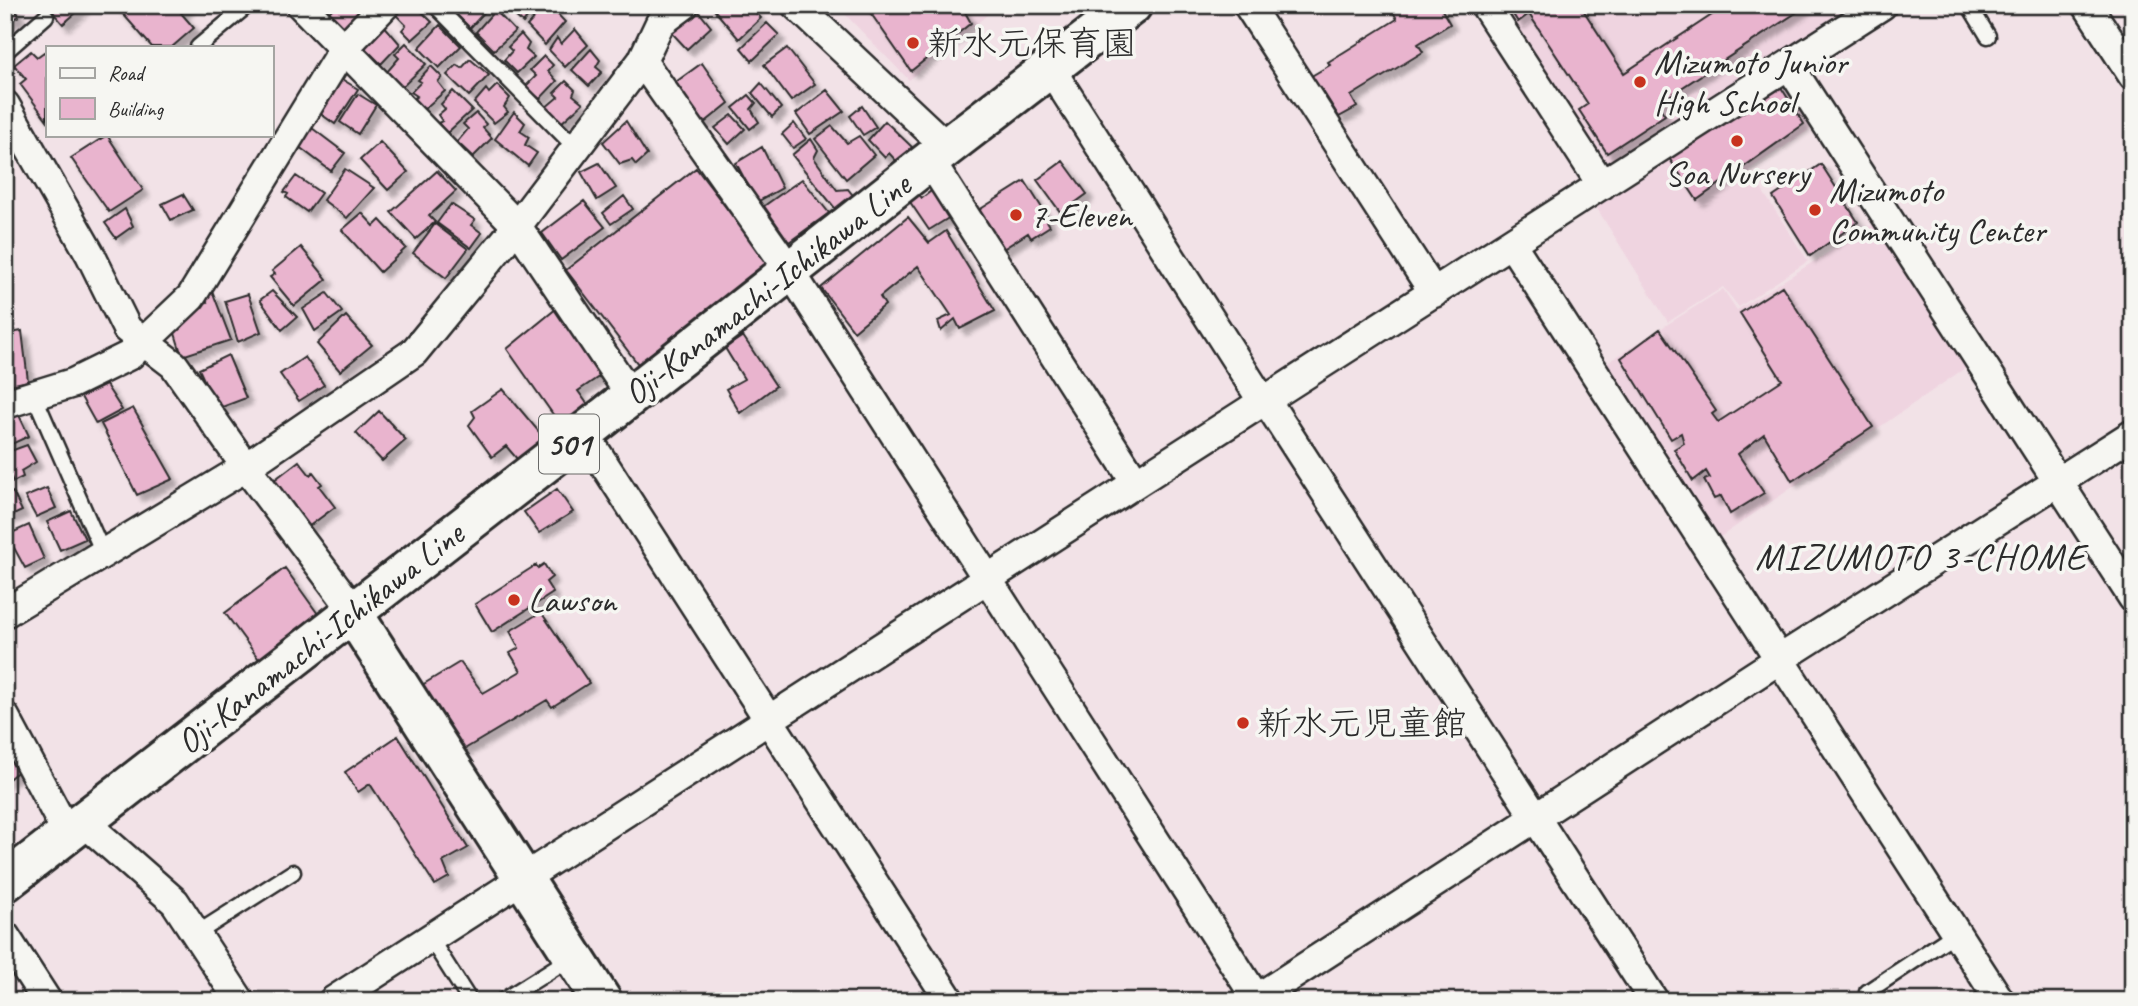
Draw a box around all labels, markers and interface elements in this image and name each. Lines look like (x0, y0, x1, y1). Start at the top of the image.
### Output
place label: 新水元保育園 (927, 21, 1137, 66)
marker: 新水元保育園 (905, 35, 921, 51)
place label: Mizumoto Junior High School (1654, 40, 1850, 125)
legend (46, 46, 273, 136)
text: Road (108, 60, 147, 86)
marker: Mizumoto Junior High School (1632, 74, 1648, 90)
text: Building (108, 96, 165, 122)
marker: Soa Nursery (1729, 133, 1745, 149)
place label: Soa Nursery (1665, 151, 1812, 196)
street label: Oji-Kanamachi-Ichikawa Line (614, 161, 922, 415)
place label: Mizumoto Community Center (1829, 168, 2048, 253)
place label: 7-Eleven (1030, 193, 1134, 238)
marker: Mizumoto Community Center (1807, 202, 1823, 218)
marker: 7-Eleven (1008, 207, 1024, 223)
road number: 501 (539, 414, 599, 474)
street label: Oji-Kanamachi-Ichikawa Line (167, 510, 475, 764)
district label: MIZUMOTO 3-CHOME (1755, 533, 2089, 580)
place label: Lawson (528, 578, 618, 623)
marker: Lawson (506, 592, 522, 608)
place label: 新水元児童館 (1257, 701, 1467, 746)
marker: 新水元児童館 (1235, 715, 1251, 731)

